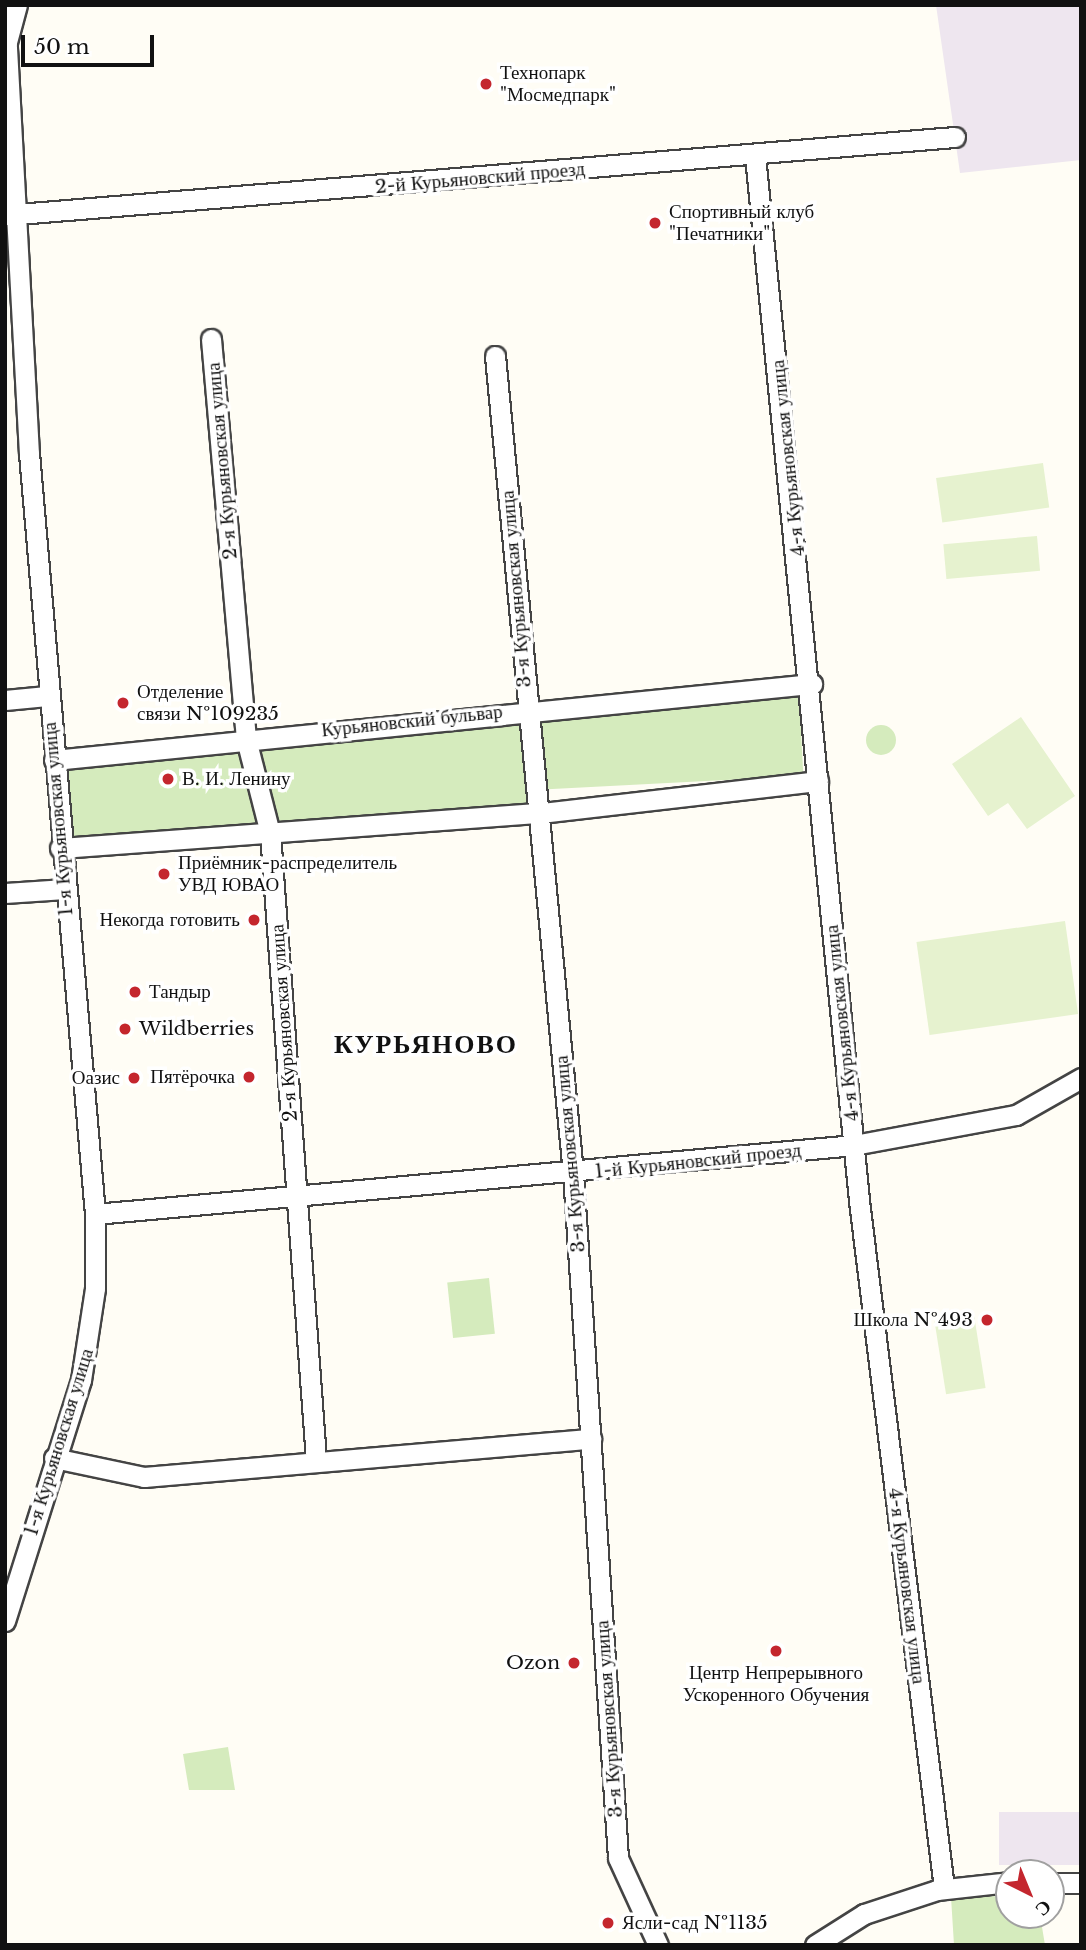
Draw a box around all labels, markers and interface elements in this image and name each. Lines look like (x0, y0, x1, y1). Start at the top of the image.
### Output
scale bar (24, 21, 158, 65)
text: 50 m (34, 34, 89, 60)
place label: Технопарк "Мосмедпарк" (500, 62, 616, 106)
marker: Технопарк "Мосмедпарк" (478, 76, 494, 92)
street label: 2-й Курьяновский проезд (374, 157, 586, 199)
place label: Спортивный клуб "Печатники" (669, 201, 814, 245)
marker: Спортивный клуб "Печатники" (647, 215, 663, 231)
street label: 4-я Курьяновская улица (766, 359, 810, 557)
street label: 2-я Курьяновская улица (202, 361, 242, 561)
street label: 3-я Курьяновская улица (496, 489, 536, 689)
place label: Отделение связи №109235 (137, 681, 279, 725)
marker: Отделение связи №109235 (115, 695, 131, 711)
street label: Курьяновский бульвар (320, 700, 504, 742)
street label: 1-я Курьяновская улица (38, 721, 78, 917)
place label: В. И. Ленину (182, 768, 291, 790)
marker: В. И. Ленину (160, 771, 176, 787)
place label: Приёмник-распределитель УВД ЮВАО (178, 852, 397, 896)
marker: Приёмник-распределитель УВД ЮВАО (156, 866, 172, 882)
place label: Некогда готовить (99, 909, 240, 931)
marker: Некогда готовить (246, 912, 262, 928)
street label: 2-я Курьяновская улица (266, 924, 302, 1122)
street label: 4-я Курьяновская улица (820, 924, 864, 1122)
place label: Тандыр (149, 981, 211, 1003)
marker: Тандыр (127, 984, 143, 1000)
place label: Wildberries (139, 1018, 254, 1040)
marker: Wildberries (117, 1021, 133, 1037)
district label: КУРЬЯНОВО (335, 1029, 517, 1061)
street label: 3-я Курьяновская улица (550, 1054, 590, 1254)
place label: Пятёрочка (150, 1066, 235, 1088)
place label: Оазис (72, 1067, 120, 1089)
marker: Пятёрочка (241, 1069, 257, 1085)
marker: Оазис (126, 1070, 142, 1086)
street label: 1-й Курьяновский проезд (594, 1139, 802, 1183)
place label: Школа №493 (853, 1309, 973, 1331)
marker: Школа №493 (979, 1312, 995, 1328)
street label: 1-я Курьяновская улица (20, 1346, 98, 1538)
street label: 4-я Курьяновская улица (884, 1487, 930, 1685)
street label: 3-я Курьяновская улица (591, 1620, 627, 1818)
marker: Центр Непрерывного Ускоренного Обучения (768, 1643, 784, 1659)
place label: Ozon (506, 1652, 560, 1674)
marker: Ozon (566, 1655, 582, 1671)
place label: Центр Непрерывного Ускоренного Обучения (683, 1662, 869, 1706)
north arrow (995, 1859, 1065, 1929)
text: С (1030, 1895, 1056, 1921)
place label: Ясли-сад №1135 (622, 1912, 768, 1934)
marker: Ясли-сад №1135 (600, 1915, 616, 1931)

